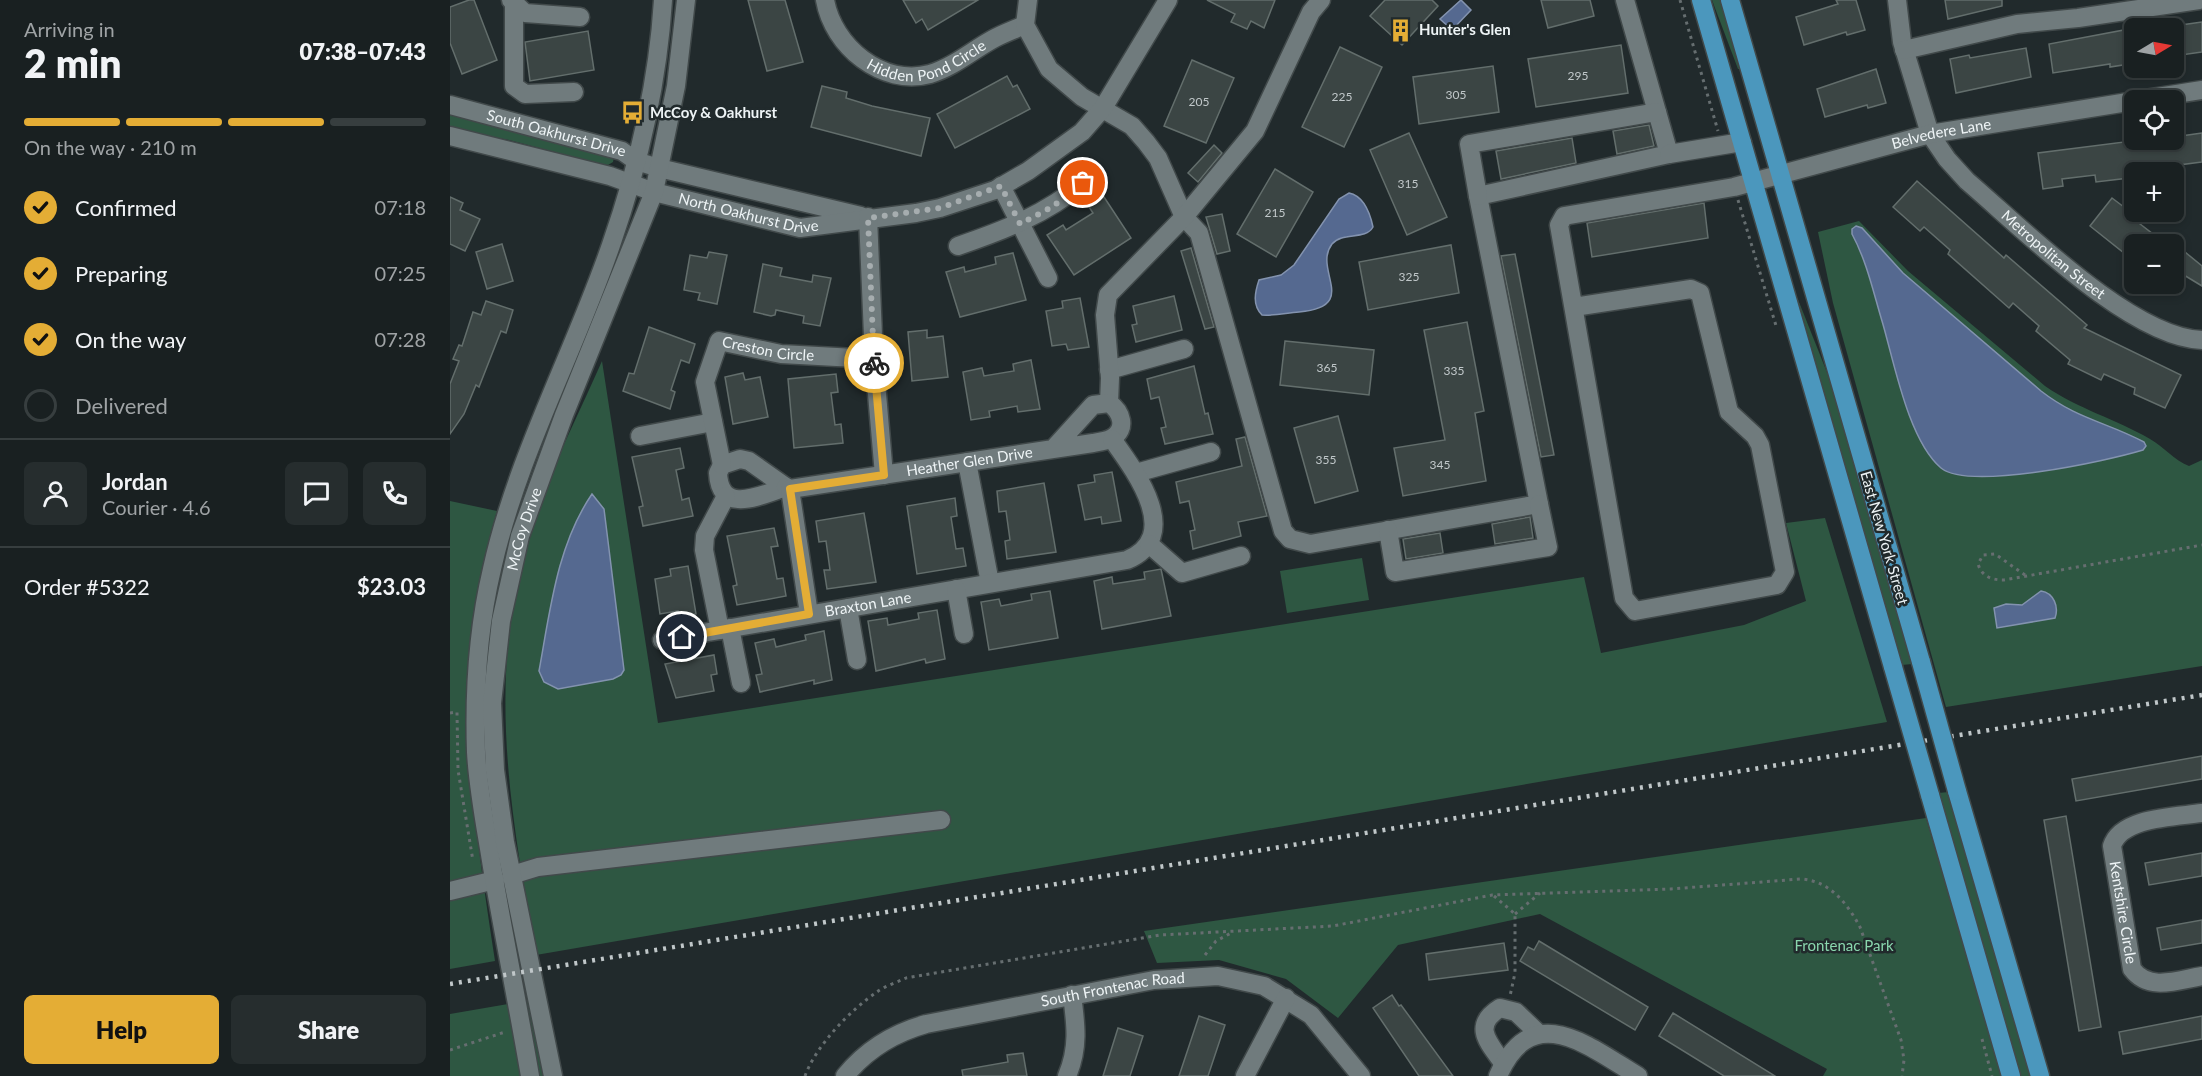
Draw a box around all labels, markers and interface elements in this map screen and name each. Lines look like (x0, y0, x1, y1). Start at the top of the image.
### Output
text: Arriving in (24, 17, 115, 41)
building icon: Hunter's Glen (1388, 17, 1414, 43)
north arrow (2124, 18, 2184, 78)
map controls (2124, 18, 2184, 294)
place label: Hunter's Glen (1419, 20, 1511, 38)
street label: Hidden Pond Circle (864, 36, 989, 85)
text: 07:38–07:43 (300, 38, 426, 65)
text: 2 min (24, 40, 121, 86)
house number: 295 (1568, 68, 1588, 83)
house number: 305 (1446, 87, 1466, 102)
house number: 225 (1332, 89, 1352, 104)
button: locate (2124, 90, 2184, 150)
house number: 205 (1189, 94, 1209, 109)
bus stop icon: McCoy & Oakhurst (619, 100, 645, 126)
place label: McCoy & Oakhurst (650, 103, 777, 121)
street label: South Oakhurst Drive (485, 105, 628, 160)
street label: Belvedere Lane (1889, 114, 1992, 152)
text: On the way · 210 m (24, 135, 197, 159)
pin (1057, 157, 1108, 208)
button: + (2124, 162, 2184, 222)
icon: bag (1066, 166, 1099, 199)
house number: 315 (1398, 176, 1418, 191)
street label: North Oakhurst Drive (677, 188, 820, 236)
icon: check (24, 191, 57, 224)
text: Confirmed (75, 194, 177, 221)
text: 07:18 (375, 195, 426, 219)
house number: 215 (1265, 205, 1285, 220)
street label: Metropolitan Street (1998, 206, 2110, 303)
button: − (2124, 234, 2184, 294)
icon: check (24, 257, 57, 290)
text: Preparing (75, 260, 167, 287)
text: 07:25 (375, 261, 426, 285)
house number: 325 (1399, 269, 1419, 284)
icon: check (24, 323, 57, 356)
text: On the way (75, 326, 186, 353)
text: 07:28 (375, 327, 426, 351)
street label: Creston Circle (721, 332, 815, 364)
courier (844, 333, 904, 393)
icon: bike (858, 347, 891, 380)
house number: 365 (1317, 360, 1337, 375)
house number: 335 (1444, 363, 1464, 378)
text: Delivered (75, 392, 168, 419)
street label: Heather Glen Drive (905, 442, 1034, 479)
house number: 355 (1316, 452, 1336, 467)
house number: 345 (1430, 457, 1450, 472)
button: person (24, 462, 87, 525)
button: chat (285, 462, 348, 525)
button: phone (363, 462, 426, 525)
text: Jordan (102, 468, 168, 495)
street label: East New York Street (1857, 469, 1913, 607)
street label: McCoy Drive (503, 485, 545, 572)
text: Courier · 4.6 (102, 495, 211, 519)
text: Order #5322 (24, 573, 150, 600)
text: $23.03 (357, 573, 426, 600)
street label: Braxton Lane (823, 587, 913, 620)
pin (656, 611, 707, 662)
icon: home (665, 620, 698, 653)
street label: Kentshire Circle (2107, 860, 2141, 965)
park label: Frontenac Park (1794, 936, 1894, 954)
street label: South Frontenac Road (1039, 968, 1185, 1010)
button: Help (24, 995, 219, 1064)
button: Share (231, 995, 426, 1064)

